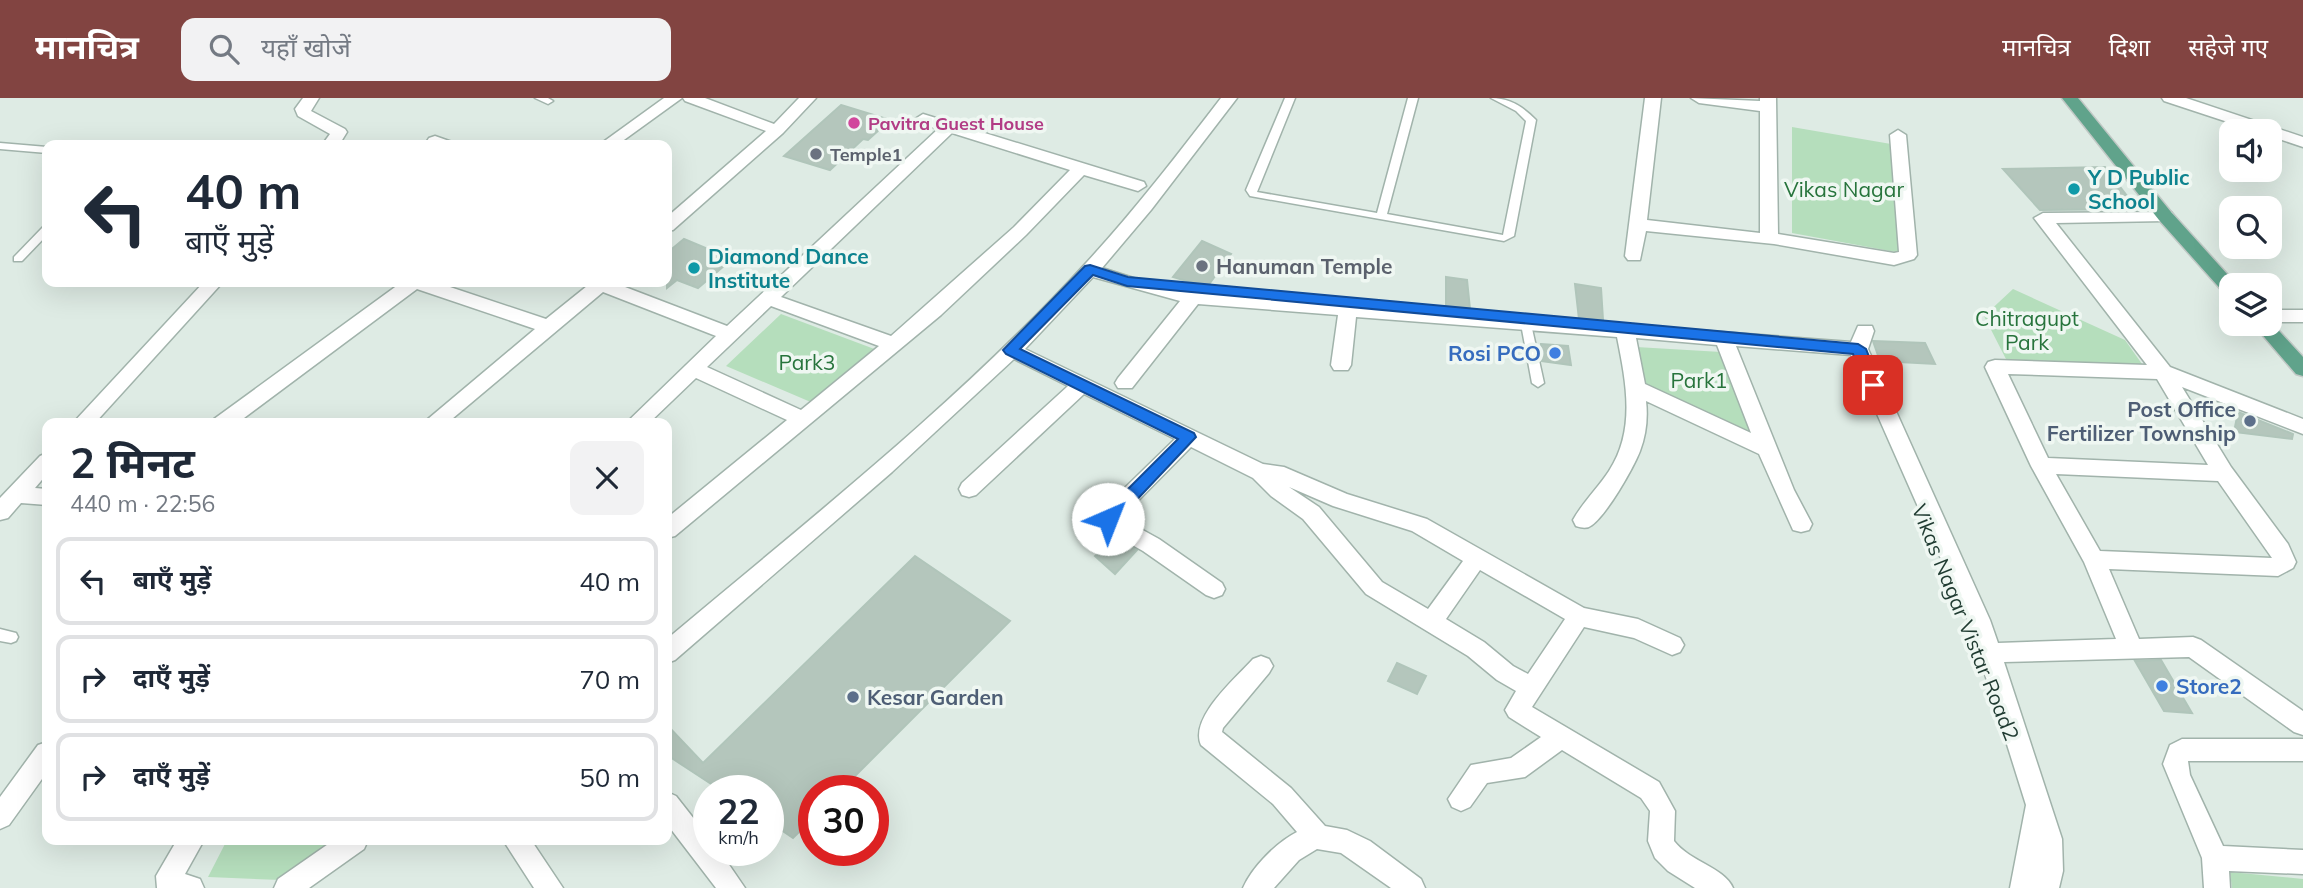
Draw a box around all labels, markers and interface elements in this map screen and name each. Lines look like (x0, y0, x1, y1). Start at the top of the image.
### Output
search box (181, 18, 671, 81)
text: मानचित्र (35, 26, 139, 67)
icon: search (205, 30, 243, 68)
text: यहाँ खोजें (261, 31, 351, 64)
text: मानचित्र (2002, 32, 2071, 62)
text: दिशा (2109, 32, 2150, 62)
text: सहेजे गए (2188, 32, 2268, 62)
place label: Pavitra Guest House (868, 112, 1044, 135)
marker: Pavitra Guest House (846, 115, 862, 131)
map controls (2219, 119, 2282, 336)
button: sound (2219, 119, 2282, 182)
place label: Temple1 (830, 143, 902, 166)
marker: Temple1 (808, 146, 824, 162)
text: 40 m (185, 160, 301, 221)
place label: Y D Public School (2087, 164, 2190, 214)
icon: left (70, 168, 161, 259)
park label: Vikas Nagar (1784, 176, 1904, 202)
marker: Y D Public School (2066, 181, 2082, 197)
button: search (2219, 196, 2282, 259)
text: बाएँ मुड़ें (185, 221, 274, 261)
place label: Diamond Dance Institute (708, 243, 869, 293)
place label: Hanuman Temple (1216, 253, 1393, 279)
marker: Hanuman Temple (1194, 258, 1210, 274)
marker: Diamond Dance Institute (686, 260, 702, 276)
button: layers (2219, 273, 2282, 336)
park label: Chitragupt Park (1975, 305, 2079, 355)
place label: Rosi PCO (1448, 340, 1541, 366)
marker: Rosi PCO (1547, 345, 1563, 361)
park label: Park3 (779, 349, 835, 375)
pin (1843, 355, 1903, 415)
icon: arrive (1854, 366, 1892, 404)
park label: Park1 (1671, 367, 1727, 393)
place label: Post Office Fertilizer Township (2047, 396, 2236, 446)
marker: Post Office Fertilizer Township (2242, 413, 2258, 429)
text: 2 मिनट (70, 436, 195, 489)
button: close (570, 441, 644, 515)
position arrow (1071, 482, 1145, 556)
text: 440 m · 22:56 (70, 489, 215, 518)
street label: Vikas Nagar Vistar Road2 (1907, 500, 2025, 744)
icon: left (74, 562, 112, 600)
text: बाएँ मुड़ें (133, 563, 211, 596)
text: 40 m (579, 565, 640, 598)
icon: right (74, 660, 112, 698)
text: दाएँ मुड़ें (133, 661, 210, 694)
text: 70 m (579, 663, 640, 696)
place label: Store2 (2176, 673, 2242, 699)
marker: Store2 (2154, 678, 2170, 694)
place label: Kesar Garden (867, 684, 1004, 710)
marker: Kesar Garden (845, 689, 861, 705)
icon: right (74, 758, 112, 796)
text: दाएँ मुड़ें (133, 759, 210, 792)
text: 50 m (579, 761, 640, 794)
speed limit sign: 30 (798, 775, 889, 866)
text: 22 (717, 789, 760, 833)
text: km/h (718, 826, 759, 849)

